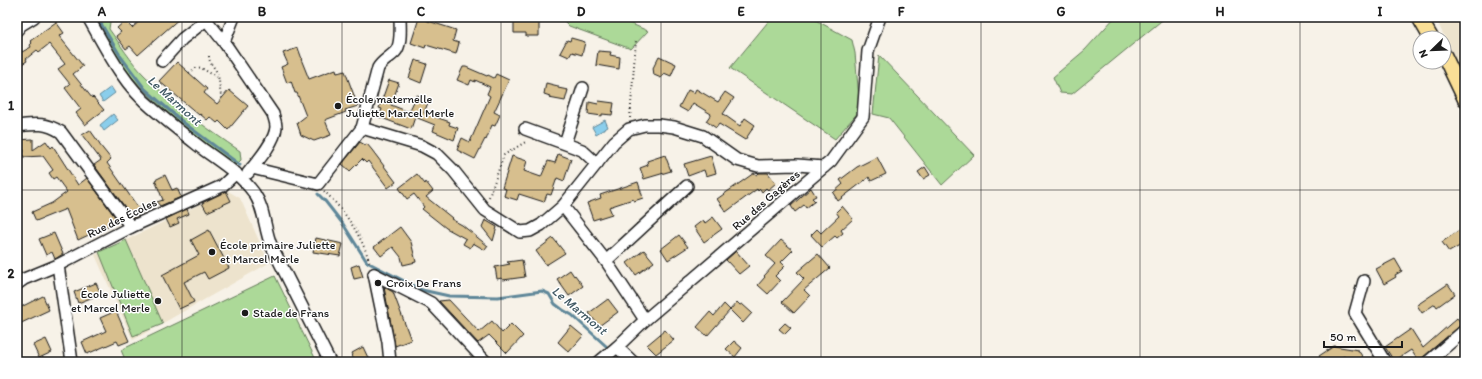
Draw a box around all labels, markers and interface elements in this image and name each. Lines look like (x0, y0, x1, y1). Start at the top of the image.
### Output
text: A (97, 4, 107, 19)
text: B (258, 4, 267, 19)
text: C (417, 4, 426, 19)
text: D (577, 4, 586, 19)
text: E (737, 4, 745, 19)
text: F (898, 4, 905, 19)
text: G (1057, 4, 1066, 19)
text: H (1216, 4, 1225, 19)
text: I (1378, 4, 1383, 19)
north arrow (1412, 30, 1452, 70)
text: N (1416, 48, 1431, 60)
water label: Le Marmont (145, 72, 205, 129)
place label: École maternelle Juliette Marcel Merle (346, 92, 454, 120)
text: 1 (8, 98, 14, 113)
marker: École maternelle Juliette Marcel Merle (333, 101, 343, 111)
street label: Rue des Gagères (729, 167, 803, 233)
street label: Rue des Écoles (85, 195, 159, 241)
place label: École primaire Juliette et Marcel Merle (220, 238, 336, 266)
marker: École primaire Juliette et Marcel Merle (207, 247, 217, 257)
text: 2 (8, 266, 15, 281)
place label: Croix De Frans (386, 276, 461, 290)
marker: Croix De Frans (373, 278, 383, 288)
water label: Le Marmont (549, 283, 611, 338)
place label: École Juliette et Marcel Merle (71, 287, 150, 315)
marker: École Juliette et Marcel Merle (153, 296, 163, 306)
place label: Stade de Frans (253, 306, 329, 320)
marker: Stade de Frans (240, 308, 250, 318)
scale bar (1324, 323, 1402, 349)
text: 50 m (1330, 330, 1356, 344)

